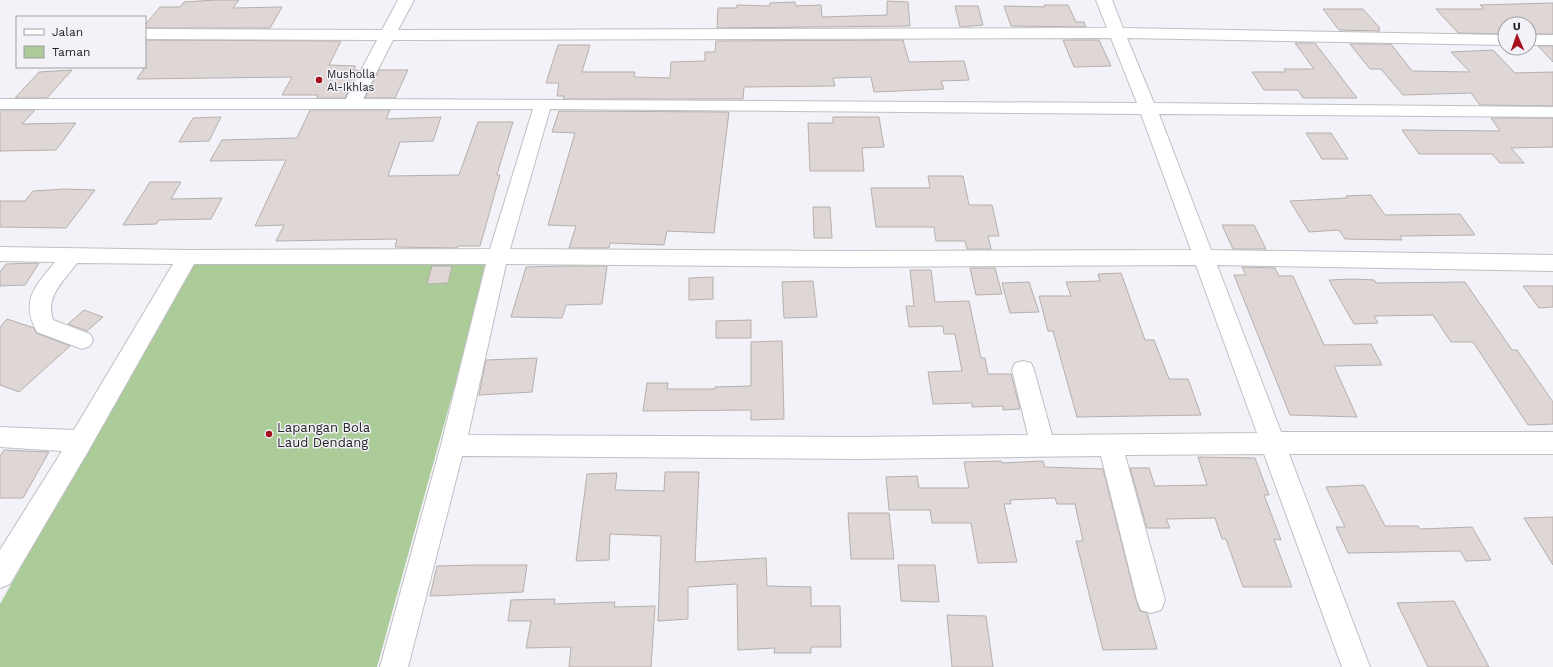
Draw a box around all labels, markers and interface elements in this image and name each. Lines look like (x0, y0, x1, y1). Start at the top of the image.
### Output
legend (16, 16, 146, 68)
north arrow (1497, 16, 1537, 56)
text: U (1513, 20, 1521, 33)
text: Jalan (52, 25, 83, 39)
text: Taman (52, 45, 90, 59)
place label: Musholla Al-Ikhlas (327, 68, 375, 94)
marker: Musholla Al-Ikhlas (314, 75, 324, 85)
place label: Lapangan Bola Laud Dendang (277, 420, 371, 450)
marker: Lapangan Bola Laud Dendang (264, 429, 274, 439)

